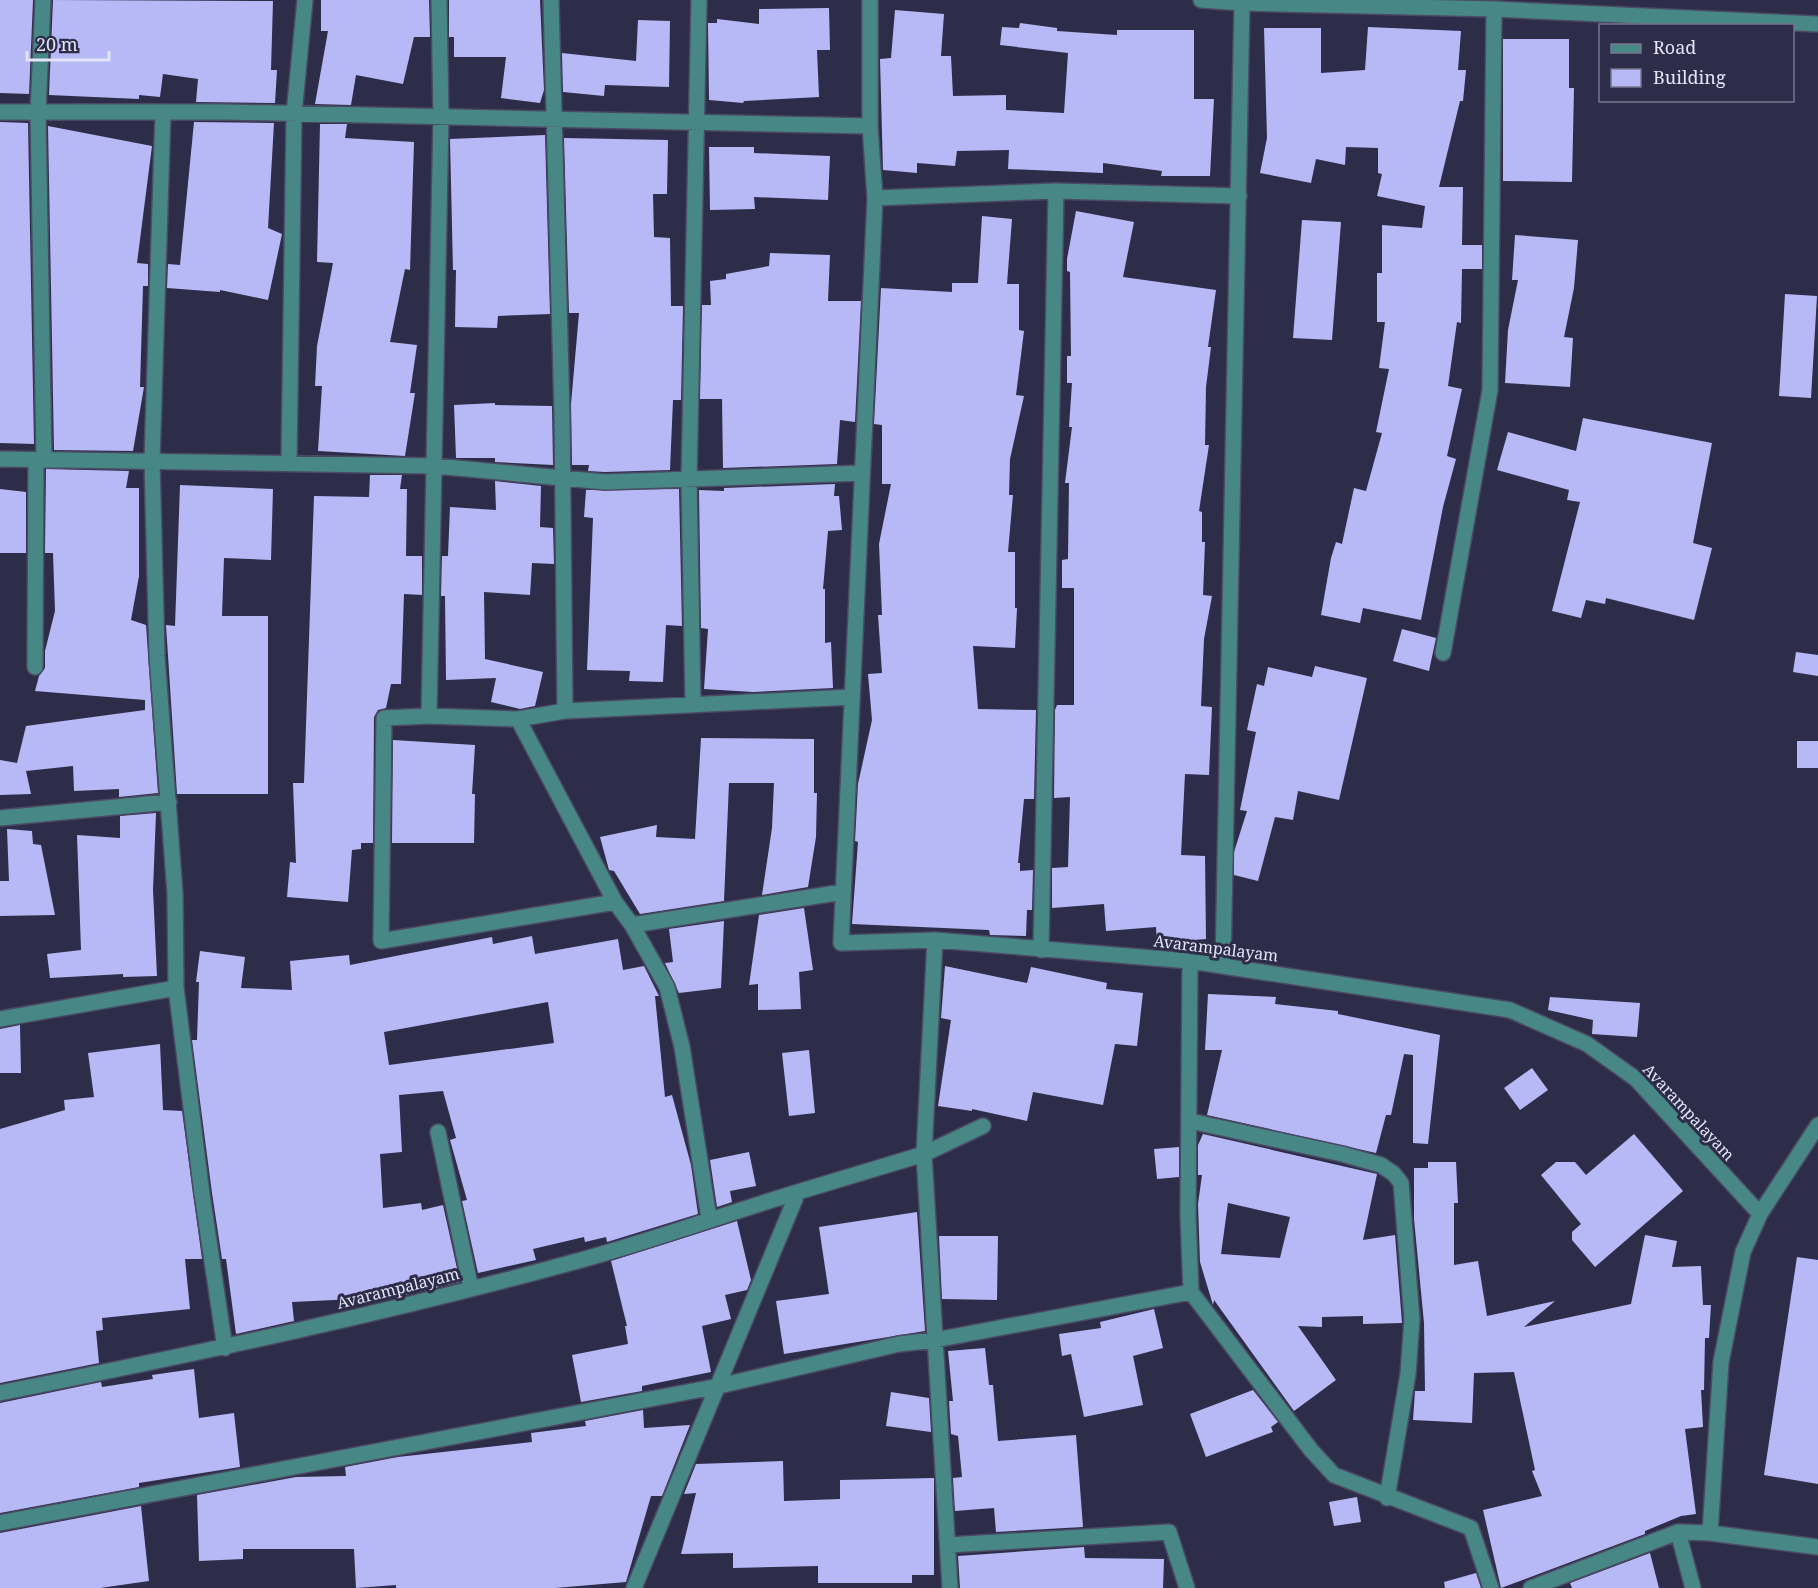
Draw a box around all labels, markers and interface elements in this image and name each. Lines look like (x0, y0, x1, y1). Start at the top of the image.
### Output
scale bar (27, 24, 110, 62)
legend (1599, 24, 1794, 102)
text: 20 m (36, 32, 78, 56)
text: Road (1653, 35, 1696, 59)
text: Building (1653, 65, 1726, 89)
street label: Avarampalayam (1152, 929, 1280, 967)
street label: Avarampalayam (1638, 1059, 1740, 1165)
street label: Avarampalayam (334, 1262, 462, 1314)

